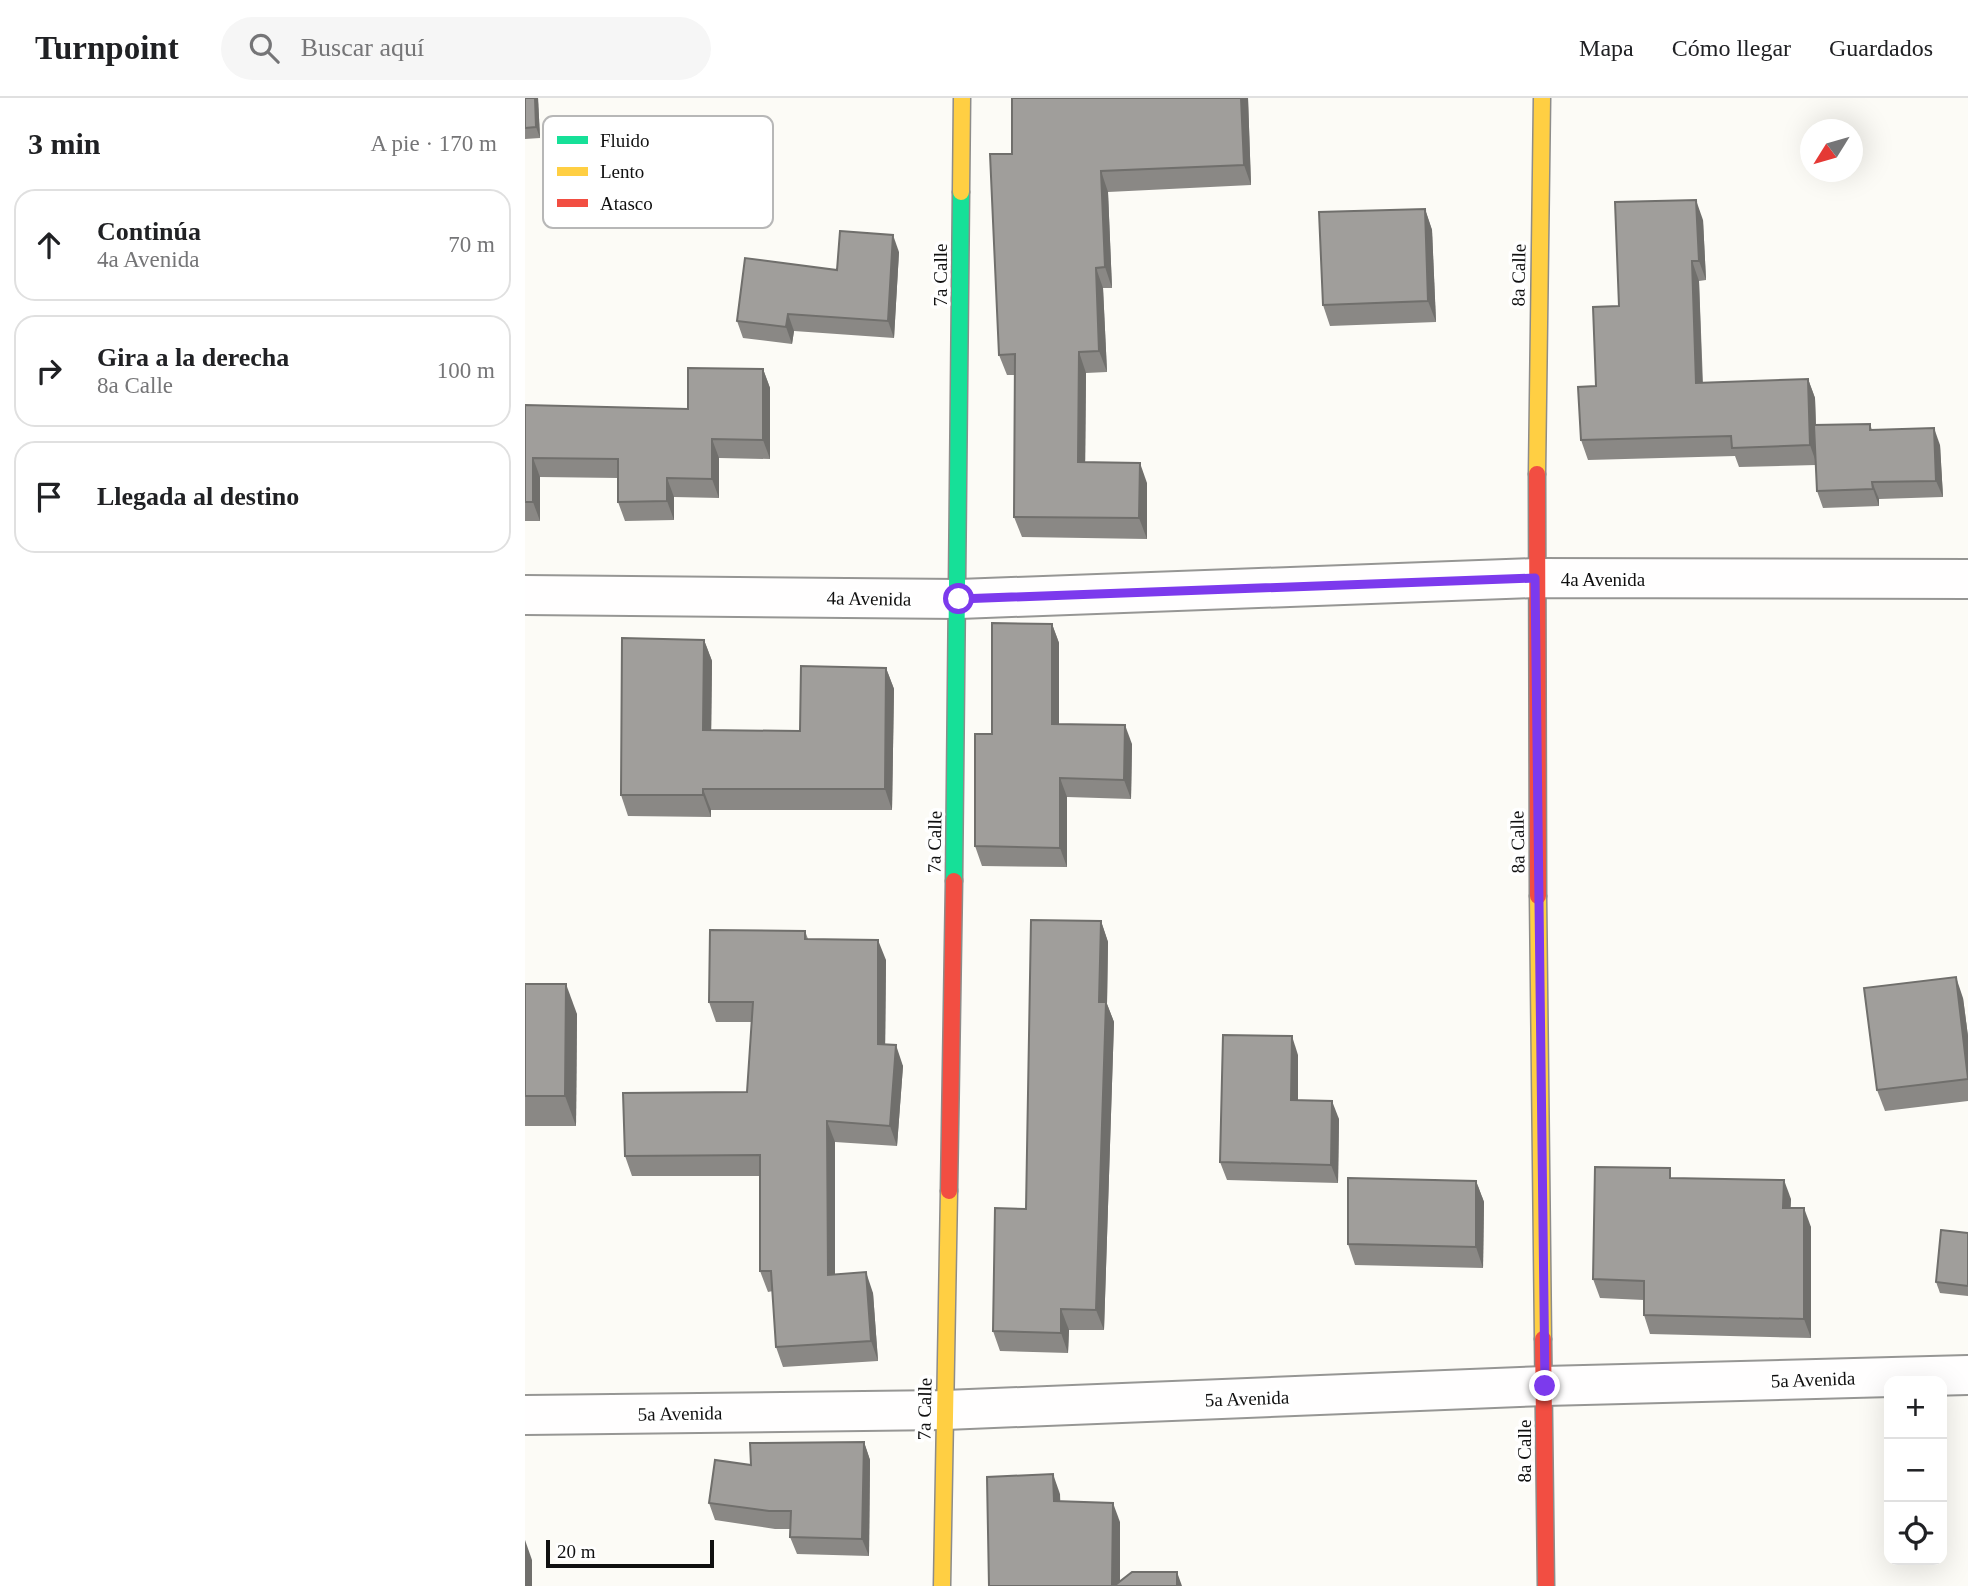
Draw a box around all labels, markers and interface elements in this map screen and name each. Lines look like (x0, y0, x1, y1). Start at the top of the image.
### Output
search box (221, 17, 711, 80)
icon: search (245, 29, 283, 67)
text: Turnpoint (35, 30, 179, 66)
text: Buscar aquí (301, 33, 424, 62)
text: Mapa (1579, 35, 1634, 61)
text: Cómo llegar (1672, 35, 1791, 61)
text: Guardados (1829, 35, 1933, 61)
legend (543, 116, 773, 228)
north arrow (1800, 119, 1863, 182)
text: 3 min (28, 127, 101, 160)
text: Fluido (600, 130, 650, 151)
text: A pie · 170 m (371, 131, 497, 156)
text: Lento (600, 161, 644, 182)
text: Atasco (600, 193, 653, 214)
text: Continúa (97, 217, 201, 246)
icon: ahead (30, 226, 68, 264)
text: 70 m (448, 232, 495, 257)
street label: 8a Calle (1507, 243, 1530, 307)
street label: 7a Calle (930, 244, 951, 306)
text: 4a Avenida (97, 247, 199, 272)
text: Gira a la derecha (97, 343, 289, 372)
icon: right (30, 352, 68, 390)
text: 100 m (437, 358, 495, 383)
text: 8a Calle (97, 373, 173, 398)
icon: arrive (30, 478, 68, 516)
text: Llegada al destino (97, 482, 299, 511)
street label: 4a Avenida (1561, 569, 1646, 590)
route start (943, 583, 974, 614)
street label: 4a Avenida (827, 587, 912, 610)
street label: 7a Calle (923, 810, 946, 874)
street label: 8a Calle (1506, 810, 1529, 874)
street label: 5a Avenida (1770, 1368, 1856, 1391)
route end (1529, 1370, 1560, 1401)
map controls (1884, 1376, 1947, 1565)
button: + (1884, 1376, 1947, 1439)
street label: 7a Calle (913, 1377, 936, 1441)
street label: 5a Avenida (1204, 1387, 1290, 1410)
street label: 5a Avenida (638, 1402, 723, 1425)
street label: 8a Calle (1514, 1420, 1535, 1482)
button: − (1884, 1439, 1947, 1502)
button: locate (1884, 1502, 1947, 1565)
scale bar (546, 1537, 714, 1569)
text: 20 m (557, 1541, 596, 1562)

